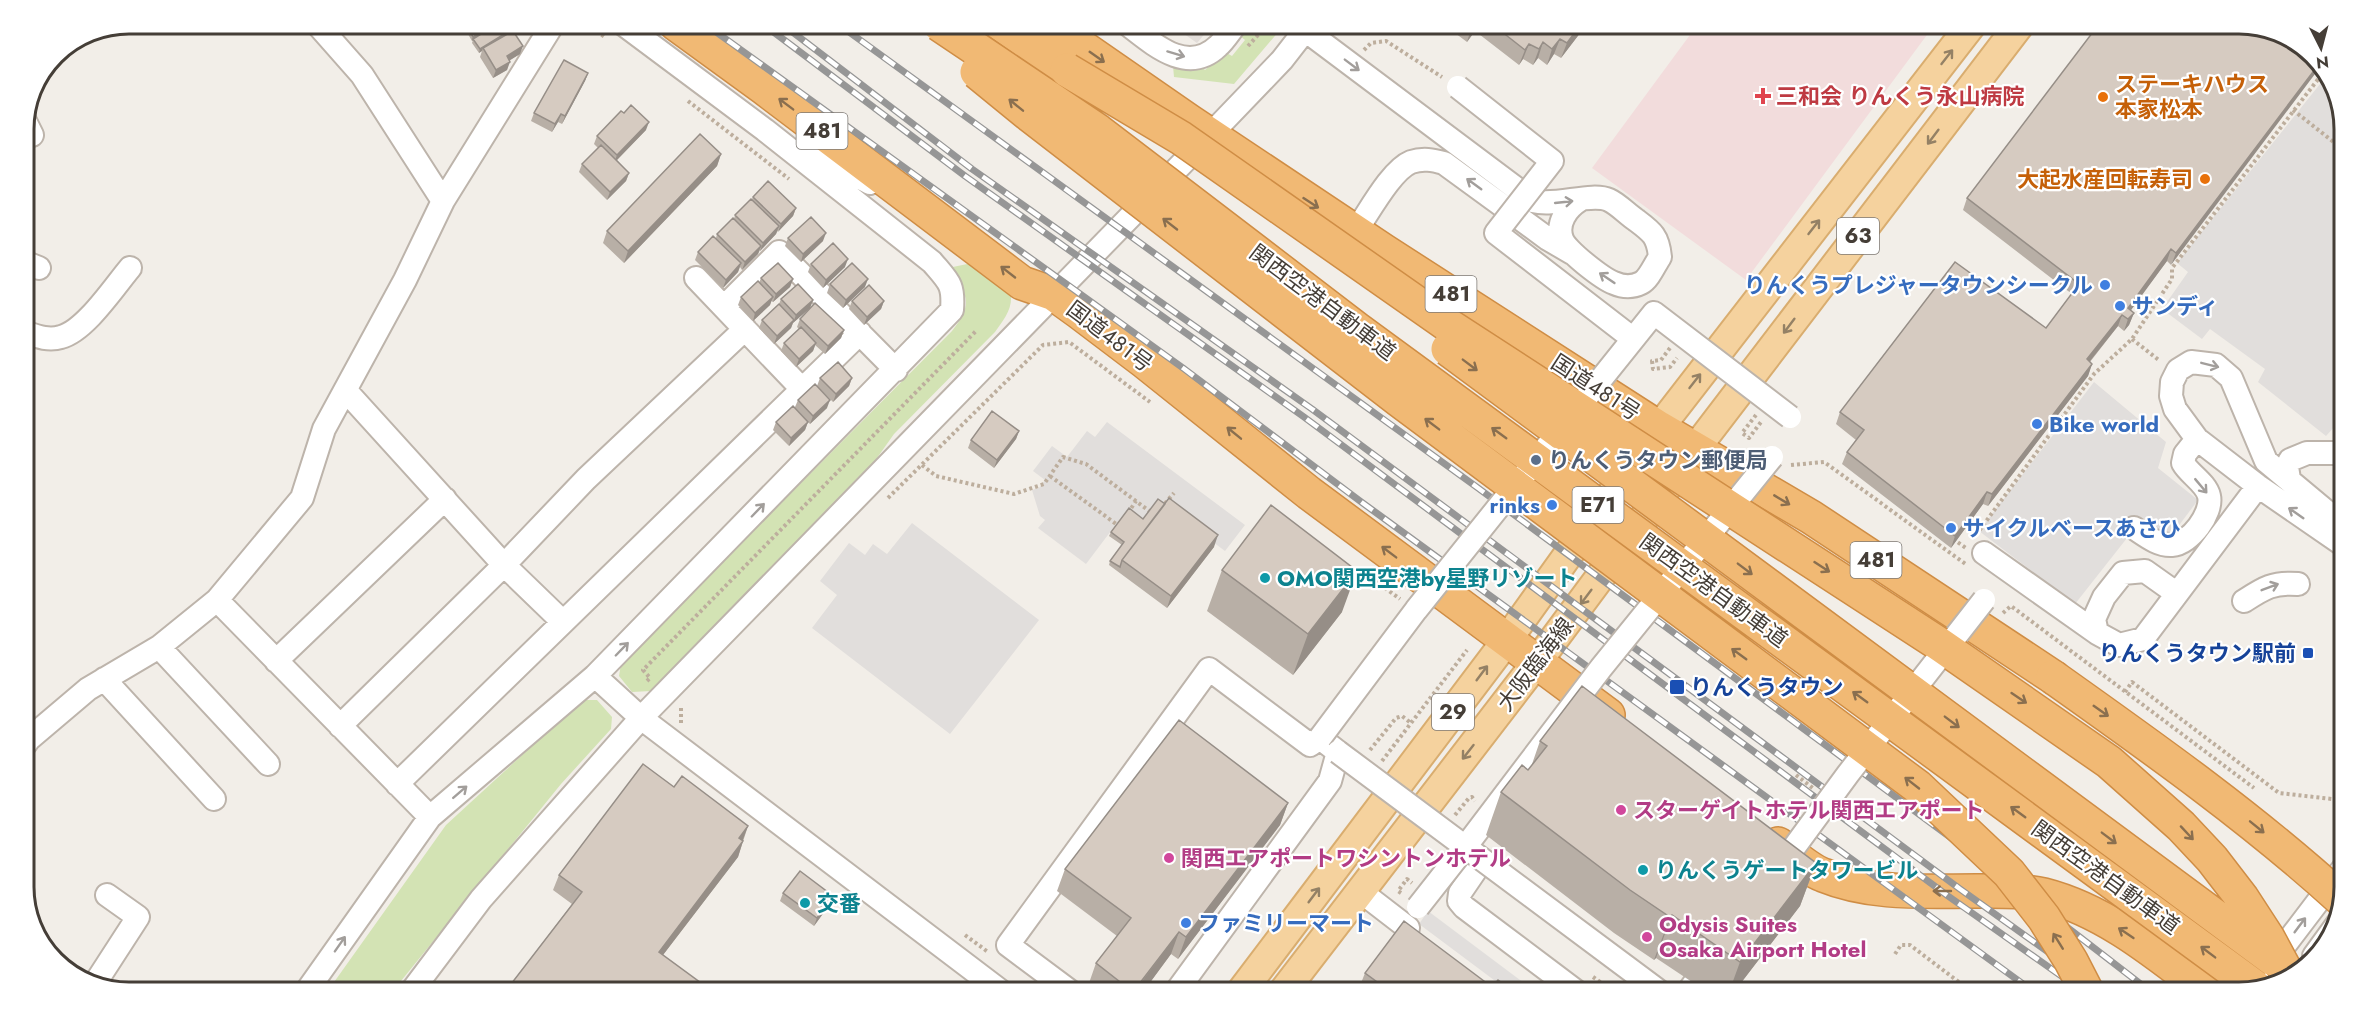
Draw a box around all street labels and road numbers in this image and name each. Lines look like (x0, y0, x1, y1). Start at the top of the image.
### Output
road number: 481 (796, 113, 848, 149)
road number: 63 (1837, 218, 1879, 254)
street label: 関西空港自動車道 (1243, 236, 1403, 368)
road number: 481 (1426, 276, 1476, 312)
street label: 国道481号 (1060, 293, 1160, 379)
street label: 国道481号 (1545, 346, 1647, 428)
road number: E71 (1572, 487, 1624, 523)
street label: 関西空港自動車道 (1633, 525, 1795, 655)
road number: 481 (1850, 542, 1902, 578)
street label: 大阪臨海線 (1489, 610, 1581, 718)
road number: 29 (1432, 694, 1474, 730)
street label: 関西空港自動車道 (2025, 812, 2187, 942)

